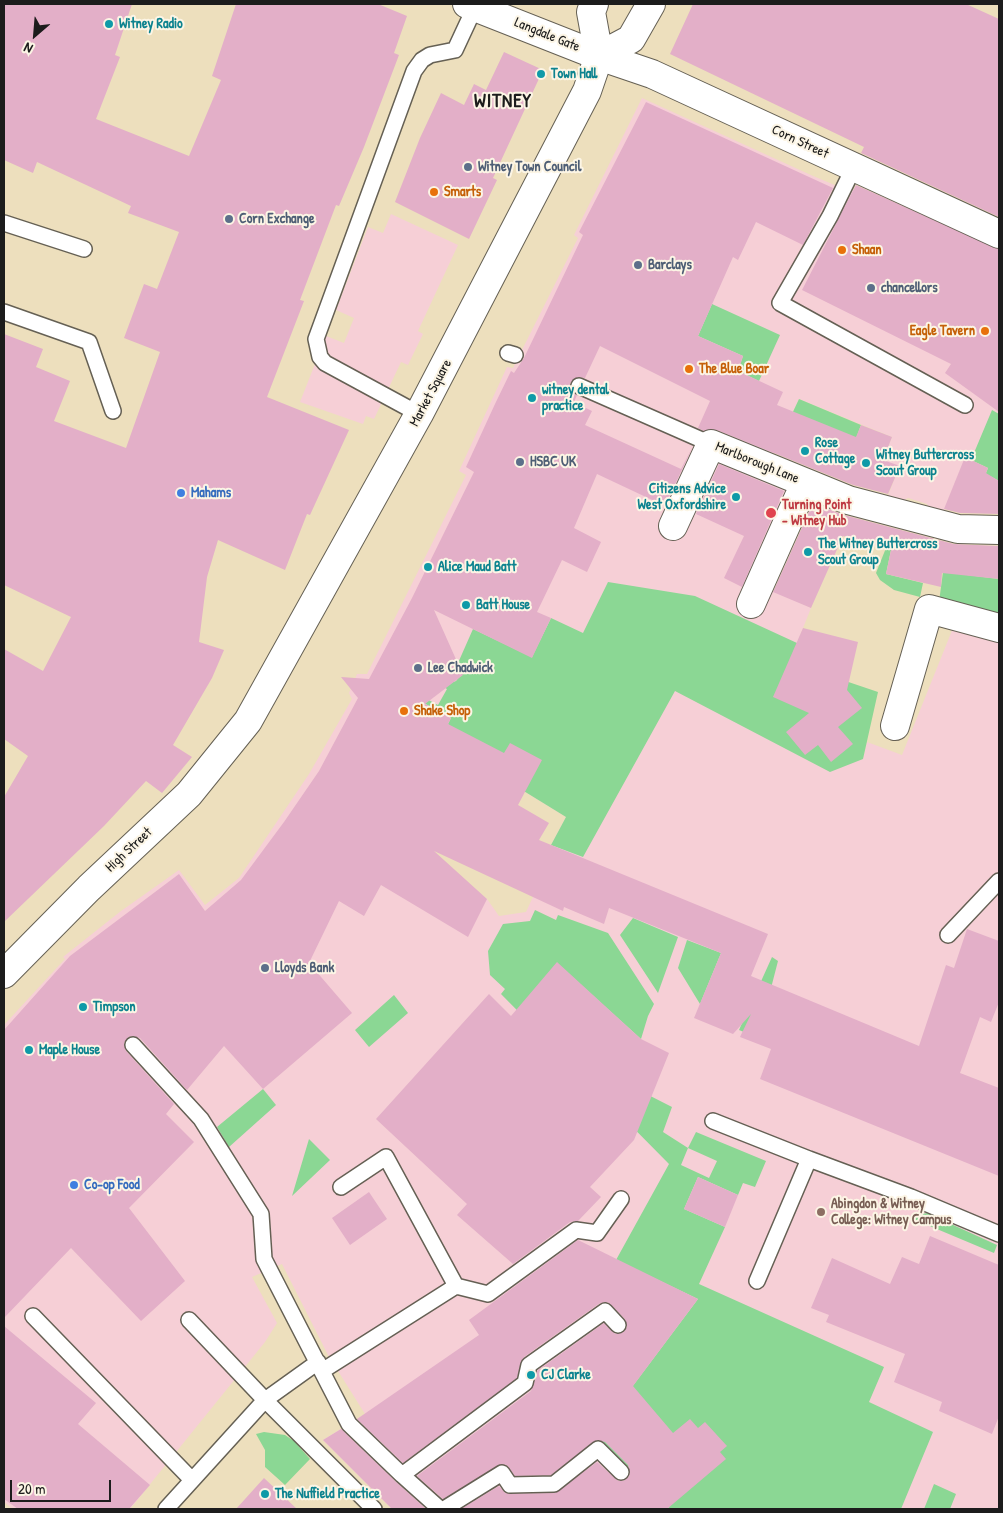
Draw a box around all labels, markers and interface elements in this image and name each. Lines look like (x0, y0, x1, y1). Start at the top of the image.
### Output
north arrow (10, 10, 60, 60)
street label: Langdale Gate (512, 14, 582, 56)
place label: Witney Radio (119, 16, 183, 32)
marker: Witney Radio (103, 18, 115, 30)
text: N (20, 39, 36, 59)
place label: Town Hall (551, 66, 597, 82)
marker: Town Hall (535, 68, 547, 80)
district label: WITNEY (473, 91, 533, 113)
street label: Corn Street (769, 122, 831, 162)
place label: Witney Town Council (478, 159, 581, 175)
marker: Witney Town Council (462, 161, 474, 173)
place label: Smarts (444, 184, 481, 200)
marker: Smarts (428, 186, 440, 198)
place label: Corn Exchange (239, 211, 315, 227)
marker: Corn Exchange (223, 213, 235, 225)
place label: Shaan (852, 242, 882, 258)
marker: Shaan (836, 244, 848, 256)
place label: Barclays (648, 257, 692, 273)
marker: Barclays (632, 259, 644, 271)
place label: chancellors (881, 280, 938, 296)
marker: chancellors (865, 282, 877, 294)
place label: Eagle Tavern (910, 323, 975, 339)
marker: Eagle Tavern (979, 325, 991, 337)
street label: Market Square (406, 357, 456, 429)
place label: The Blue Boar (699, 361, 769, 377)
marker: The Blue Boar (683, 363, 695, 375)
place label: witney dental practice (542, 382, 609, 414)
marker: witney dental practice (526, 392, 538, 404)
place label: Rose Cottage (815, 435, 855, 468)
street label: Marlborough Lane (713, 439, 801, 487)
marker: Rose Cottage (799, 445, 811, 457)
place label: Witney Buttercross Scout Group (876, 447, 974, 480)
place label: HSBC UK (530, 454, 576, 470)
marker: HSBC UK (514, 456, 526, 468)
marker: Witney Buttercross Scout Group (860, 457, 872, 469)
place label: Citizens Advice West Oxfordshire (637, 481, 726, 514)
place label: Mahams (191, 485, 231, 501)
marker: Mahams (175, 487, 187, 499)
marker: Citizens Advice West Oxfordshire (730, 491, 742, 503)
place label: Turning Point - Witney Hub (782, 497, 851, 530)
marker: Turning Point - Witney Hub (764, 506, 778, 520)
place label: The Witney Buttercross Scout Group (818, 536, 937, 568)
marker: The Witney Buttercross Scout Group (802, 546, 814, 558)
place label: Alice Maud Batt (438, 559, 516, 575)
marker: Alice Maud Batt (422, 561, 434, 573)
place label: Batt House (476, 597, 530, 613)
marker: Batt House (460, 599, 472, 611)
place label: Lee Chadwick (428, 660, 493, 676)
marker: Lee Chadwick (412, 662, 424, 674)
place label: Shake Shop (414, 703, 470, 719)
marker: Shake Shop (398, 705, 410, 717)
street label: High Street (102, 824, 156, 876)
place label: Lloyds Bank (275, 960, 334, 976)
marker: Lloyds Bank (259, 962, 271, 974)
place label: Timpson (93, 999, 136, 1015)
marker: Timpson (77, 1001, 89, 1013)
place label: Maple House (39, 1042, 100, 1058)
marker: Maple House (23, 1044, 35, 1056)
place label: Co-op Food (84, 1177, 140, 1193)
marker: Co-op Food (68, 1179, 80, 1191)
place label: Abingdon & Witney College: Witney Campus (831, 1196, 951, 1228)
marker: Abingdon & Witney College: Witney Campus (815, 1206, 827, 1218)
place label: CJ Clarke (541, 1367, 591, 1383)
marker: CJ Clarke (525, 1369, 537, 1381)
scale bar (12, 1470, 114, 1502)
text: 20 m (18, 1478, 45, 1499)
place label: The Nuffield Practice (275, 1486, 380, 1502)
marker: The Nuffield Practice (259, 1488, 271, 1500)

